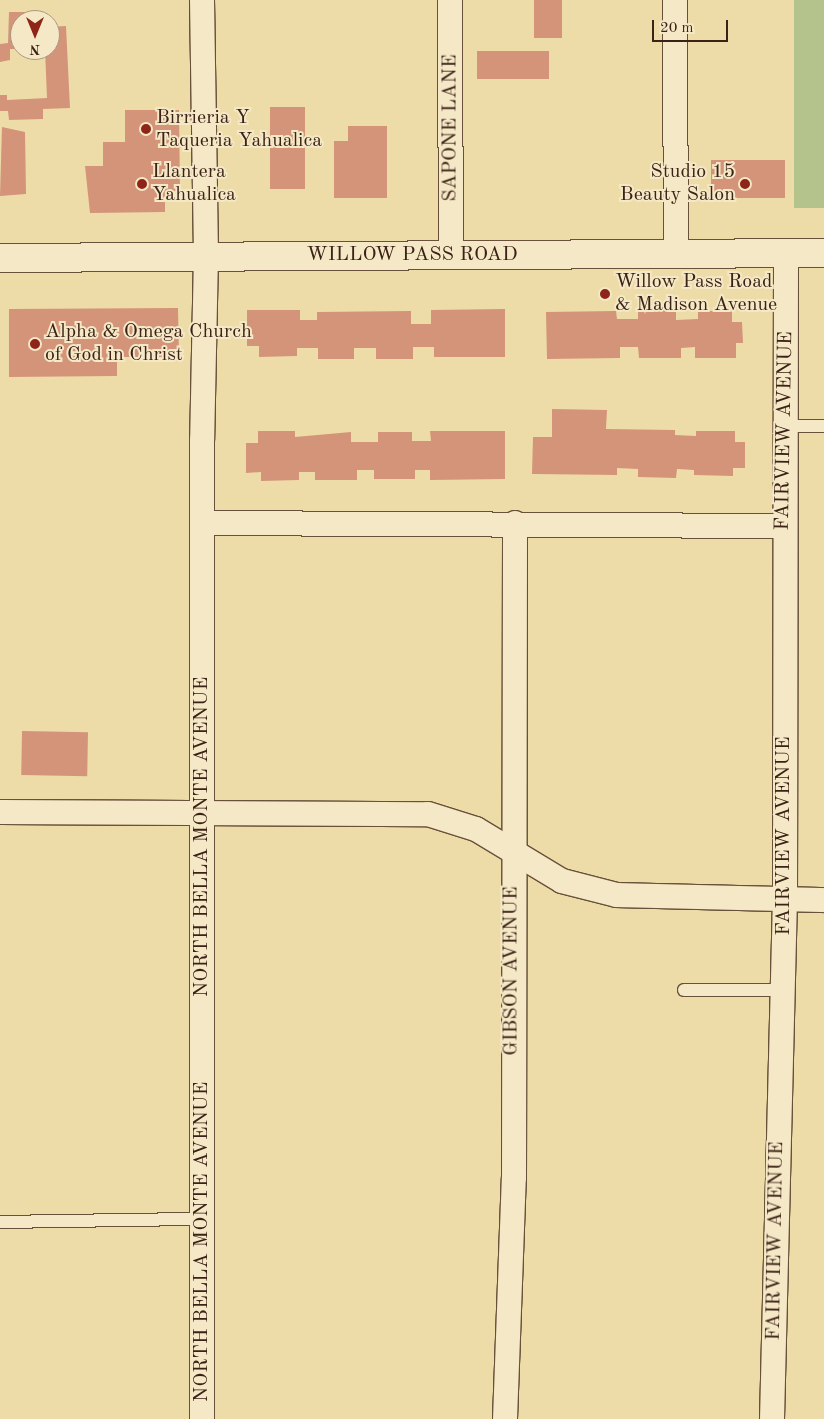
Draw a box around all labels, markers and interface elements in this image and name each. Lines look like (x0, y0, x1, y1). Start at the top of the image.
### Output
north arrow (10, 10, 60, 60)
scale bar (654, 10, 730, 42)
text: 20 m (660, 21, 694, 36)
text: N (30, 42, 40, 56)
street label: SAPONE LANE (439, 54, 463, 202)
place label: Birrieria Y Taqueria Yahualica (156, 106, 322, 153)
marker: Birrieria Y Taqueria Yahualica (140, 123, 152, 135)
place label: Llantera Yahualica (152, 160, 236, 207)
place label: Studio 15 Beauty Salon (620, 160, 735, 207)
marker: Llantera Yahualica (136, 178, 148, 190)
marker: Studio 15 Beauty Salon (739, 178, 751, 190)
street label: WILLOW PASS ROAD (306, 243, 518, 267)
place label: Willow Pass Road & Madison Avenue (615, 270, 777, 317)
marker: Willow Pass Road & Madison Avenue (599, 288, 611, 300)
place label: Alpha & Omega Church of God in Christ (45, 320, 252, 367)
street label: FAIRVIEW AVENUE (771, 331, 799, 531)
marker: Alpha & Omega Church of God in Christ (29, 338, 41, 350)
street label: NORTH BELLA MONTE AVENUE (190, 677, 214, 997)
street label: FAIRVIEW AVENUE (772, 736, 796, 936)
street label: GIBSON AVENUE (500, 886, 524, 1056)
street label: NORTH BELLA MONTE AVENUE (190, 1082, 214, 1402)
street label: FAIRVIEW AVENUE (762, 1141, 790, 1341)

